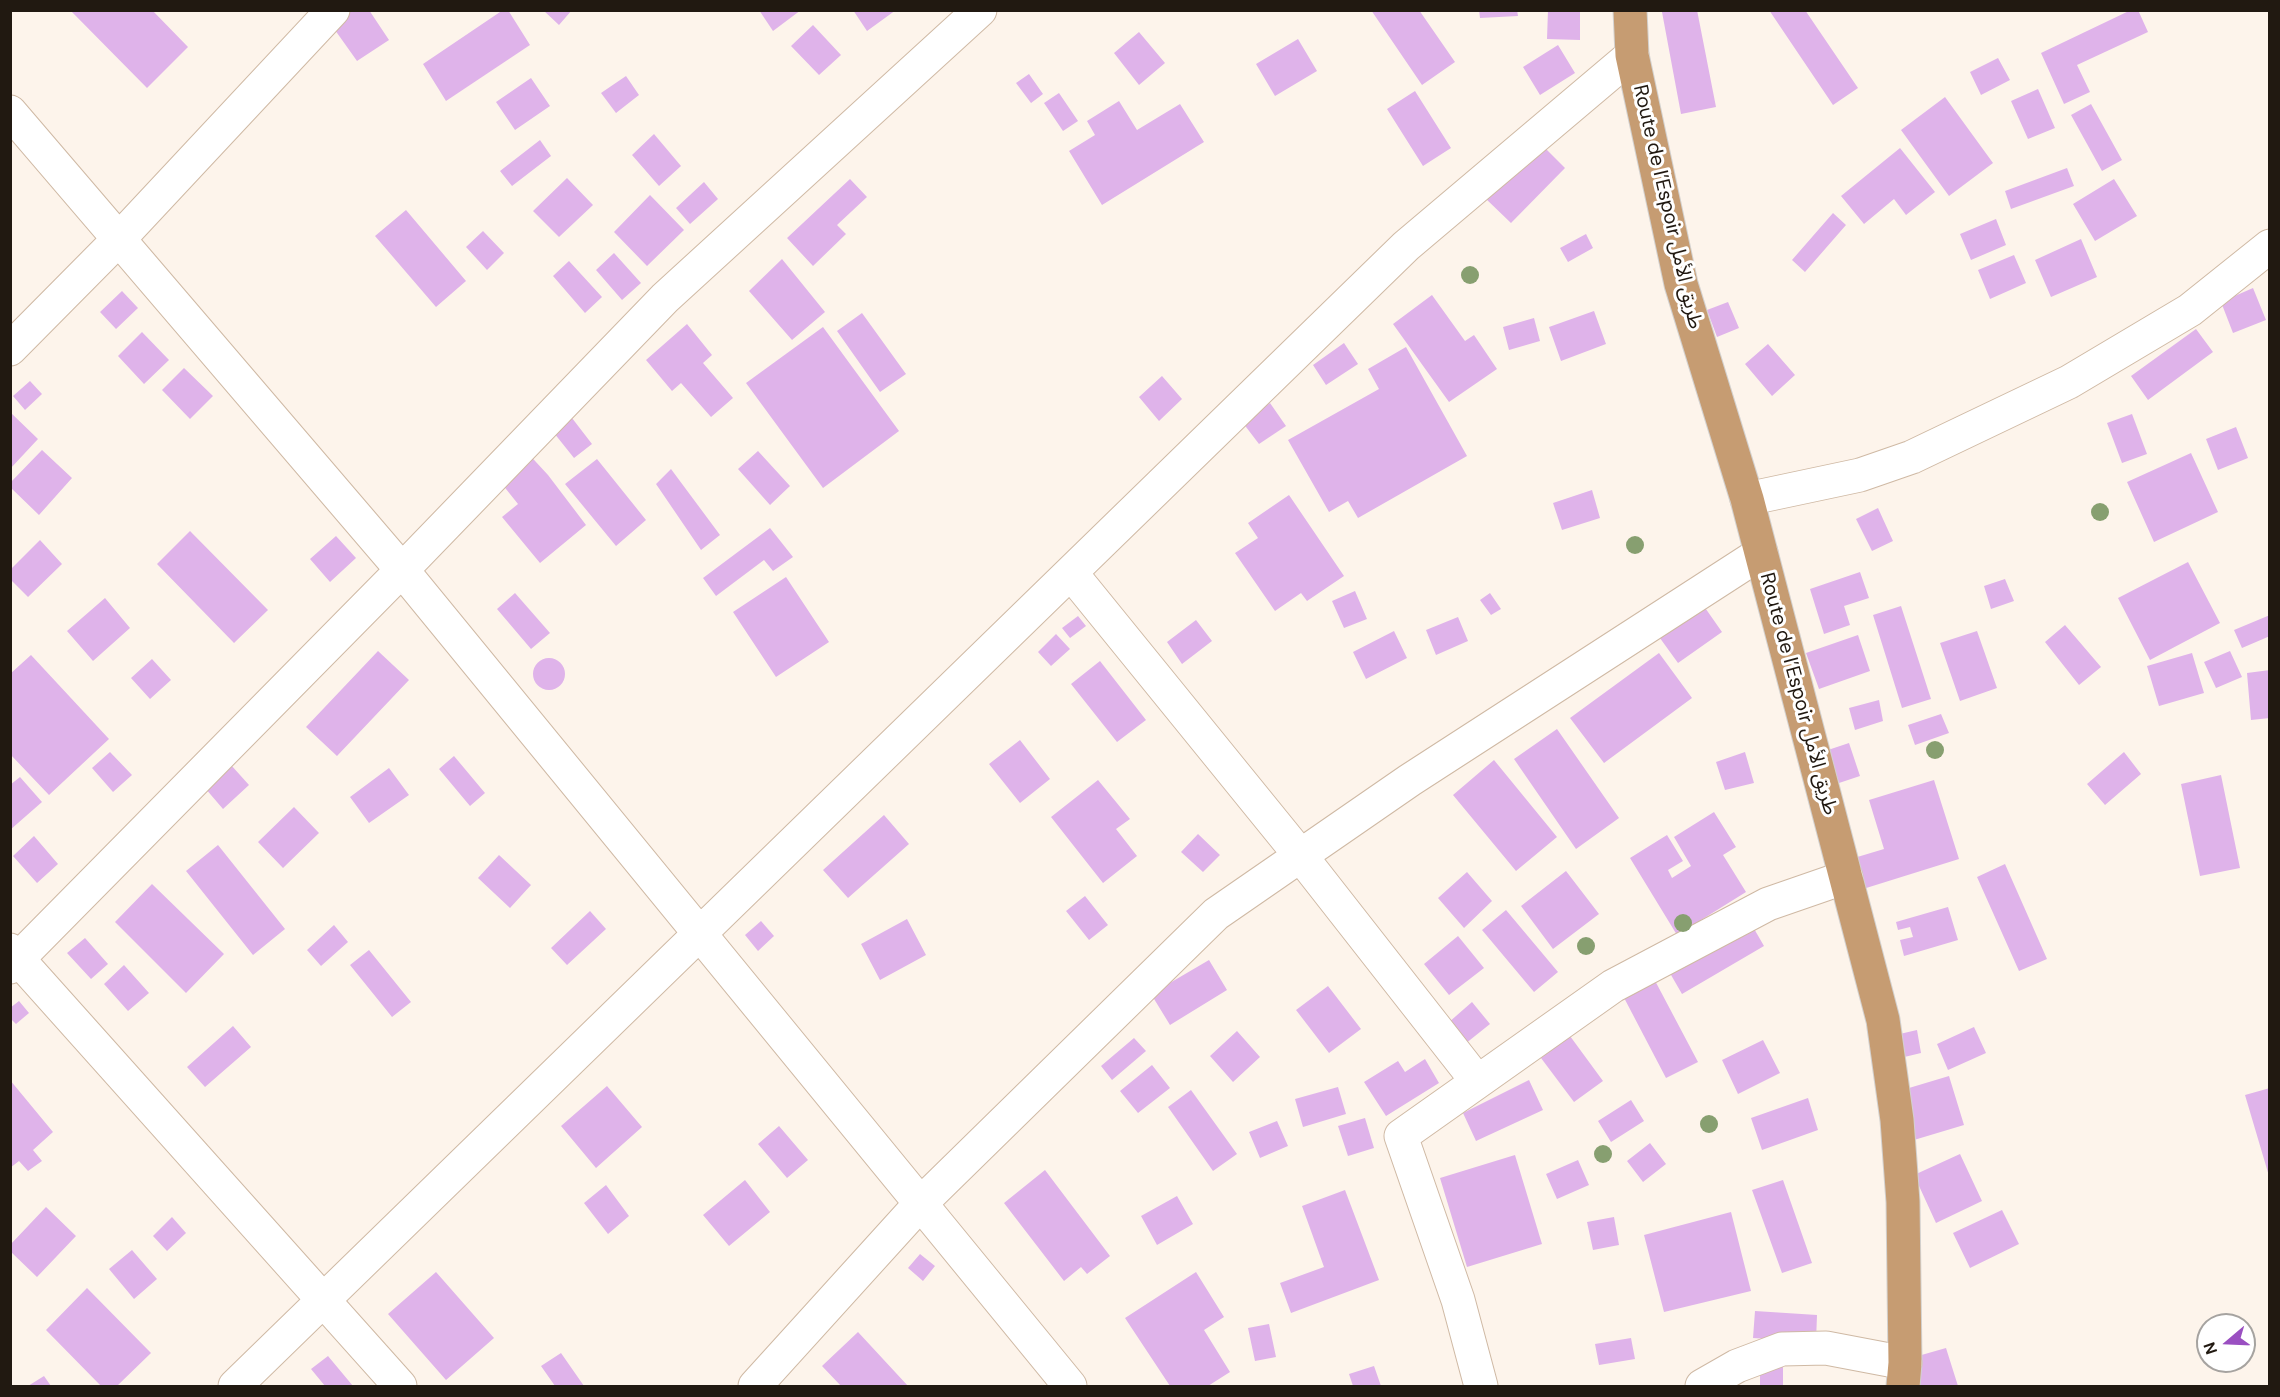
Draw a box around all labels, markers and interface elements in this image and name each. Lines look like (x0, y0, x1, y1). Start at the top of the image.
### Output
street label: Route de l’Espoir طريق الأمل (1627, 83, 1707, 331)
street label: Route de l’Espoir طريق الأمل (1754, 570, 1842, 818)
north arrow (2196, 1313, 2256, 1373)
text: N (2199, 1339, 2222, 1357)

